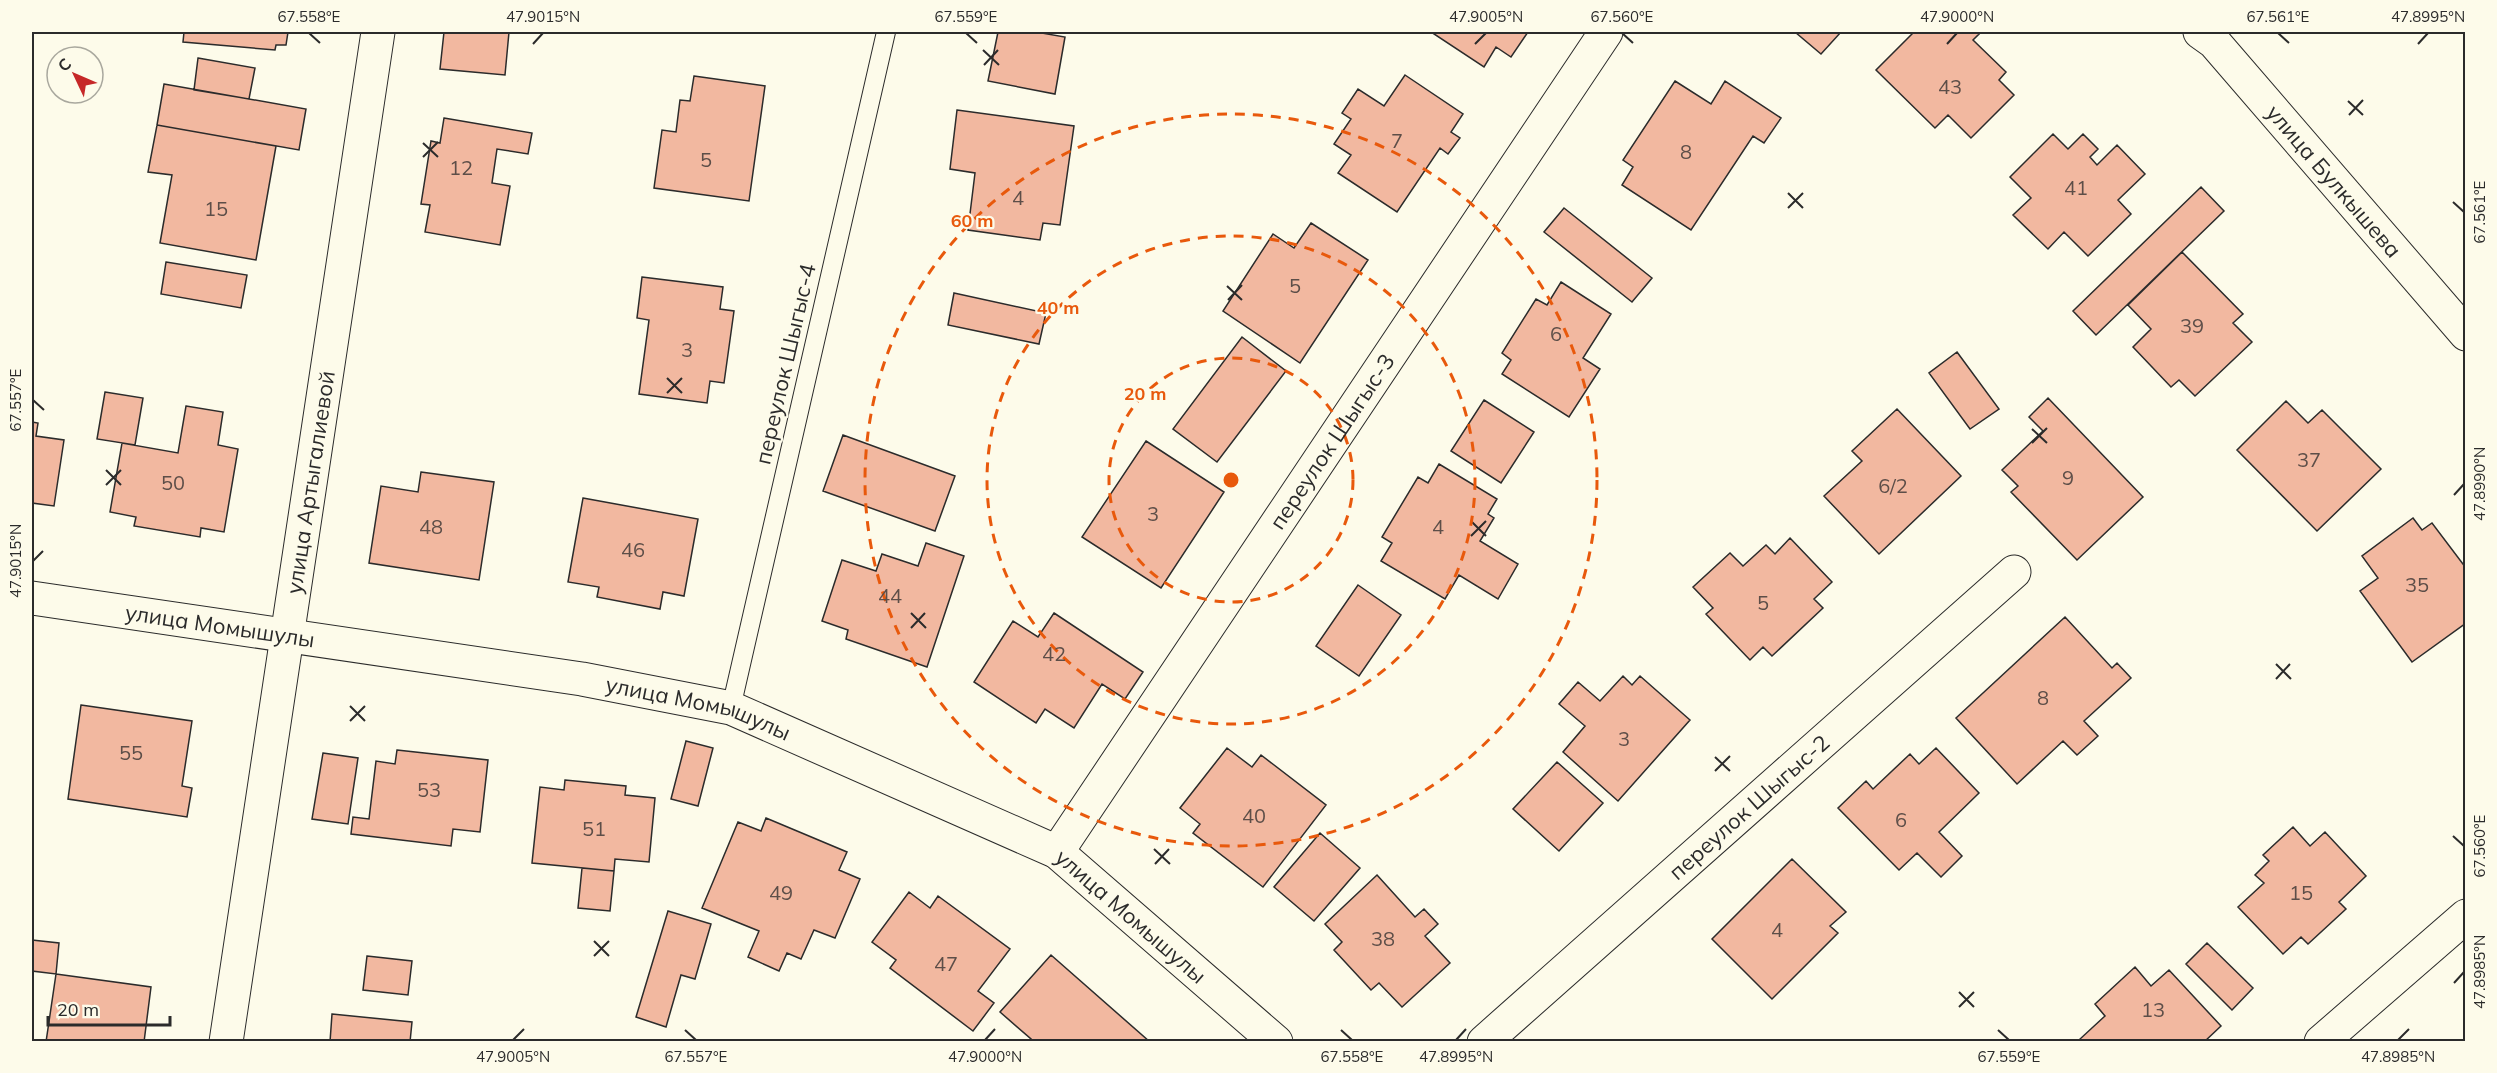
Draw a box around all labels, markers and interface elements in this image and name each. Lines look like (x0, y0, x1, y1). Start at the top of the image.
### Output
text: 67.558°E (278, 7, 341, 26)
text: 47.9015°N (506, 7, 580, 26)
text: 67.559°E (935, 7, 998, 26)
text: 47.9005°N (1449, 7, 1523, 26)
text: 67.560°E (1591, 7, 1654, 26)
text: 47.9000°N (1920, 7, 1994, 26)
text: 67.561°E (2247, 7, 2310, 26)
text: 47.8995°N (2391, 7, 2465, 26)
north arrow (45, 45, 105, 105)
text: С (53, 54, 75, 75)
house number: 43 (1938, 74, 1962, 99)
street label: улица Булкышева (2260, 99, 2408, 263)
house number: 7 (1391, 128, 1403, 153)
house number: 8 (1680, 139, 1692, 164)
house number: 5 (700, 147, 712, 172)
house number: 12 (449, 155, 473, 180)
house number: 41 (2064, 175, 2088, 200)
text: 67.561°E (2470, 180, 2489, 243)
house number: 4 (1012, 185, 1024, 210)
house number: 15 (204, 196, 228, 221)
text: 60 m (951, 209, 993, 232)
street label: переулок Шыгыс-4 (748, 261, 822, 467)
house number: 5 (1289, 273, 1301, 298)
text: 40 m (1037, 296, 1079, 319)
house number: 39 (2180, 313, 2204, 338)
house number: 6 (1550, 321, 1562, 346)
house number: 3 (681, 337, 693, 362)
street label: переулок Шыгыс-3 (1263, 348, 1401, 535)
text: 67.557°E (6, 368, 25, 431)
street label: улица Артыгалиевой (280, 369, 341, 596)
text: 20 m (1124, 382, 1166, 405)
house number: 37 (2297, 447, 2321, 472)
text: 47.8990°N (2470, 447, 2489, 521)
house number: 9 (2062, 465, 2074, 490)
house number: 50 (161, 470, 185, 495)
centre of rings (1221, 470, 1241, 490)
house number: 6/2 (1878, 473, 1908, 498)
house number: 3 (1147, 501, 1159, 526)
house number: 48 (419, 514, 443, 539)
house number: 4 (1432, 514, 1444, 539)
text: 47.9015°N (6, 524, 25, 598)
house number: 46 (621, 537, 645, 562)
house number: 35 (2405, 572, 2429, 597)
house number: 44 (878, 583, 902, 608)
house number: 5 (1757, 590, 1769, 615)
street label: улица Момышулы (123, 598, 317, 653)
house number: 42 (1042, 641, 1066, 666)
street label: улица Момышулы (603, 670, 795, 747)
house number: 8 (2037, 685, 2049, 710)
house number: 3 (1618, 726, 1630, 751)
street label: переулок Шыгыс-2 (1663, 728, 1835, 886)
house number: 55 (119, 740, 143, 765)
house number: 53 (417, 777, 441, 802)
house number: 40 (1242, 803, 1266, 828)
house number: 6 (1895, 807, 1907, 832)
text: 67.560°E (2470, 814, 2489, 877)
house number: 51 (582, 816, 606, 841)
street label: улица Момышулы (1050, 843, 1212, 989)
house number: 49 (769, 880, 793, 905)
house number: 15 (2289, 880, 2313, 905)
house number: 4 (1771, 917, 1783, 942)
house number: 38 (1371, 926, 1395, 951)
text: 47.8985°N (2470, 935, 2489, 1009)
house number: 47 (934, 951, 958, 976)
scale bar (48, 989, 170, 1027)
house number: 13 (2141, 997, 2165, 1022)
text: 20 m (57, 998, 99, 1021)
text: 47.9005°N (476, 1047, 550, 1066)
text: 67.557°E (665, 1047, 728, 1066)
text: 47.9000°N (948, 1047, 1022, 1066)
text: 67.558°E (1321, 1047, 1384, 1066)
text: 47.8995°N (1419, 1047, 1493, 1066)
text: 67.559°E (1978, 1047, 2041, 1066)
text: 47.8985°N (2361, 1047, 2435, 1066)

